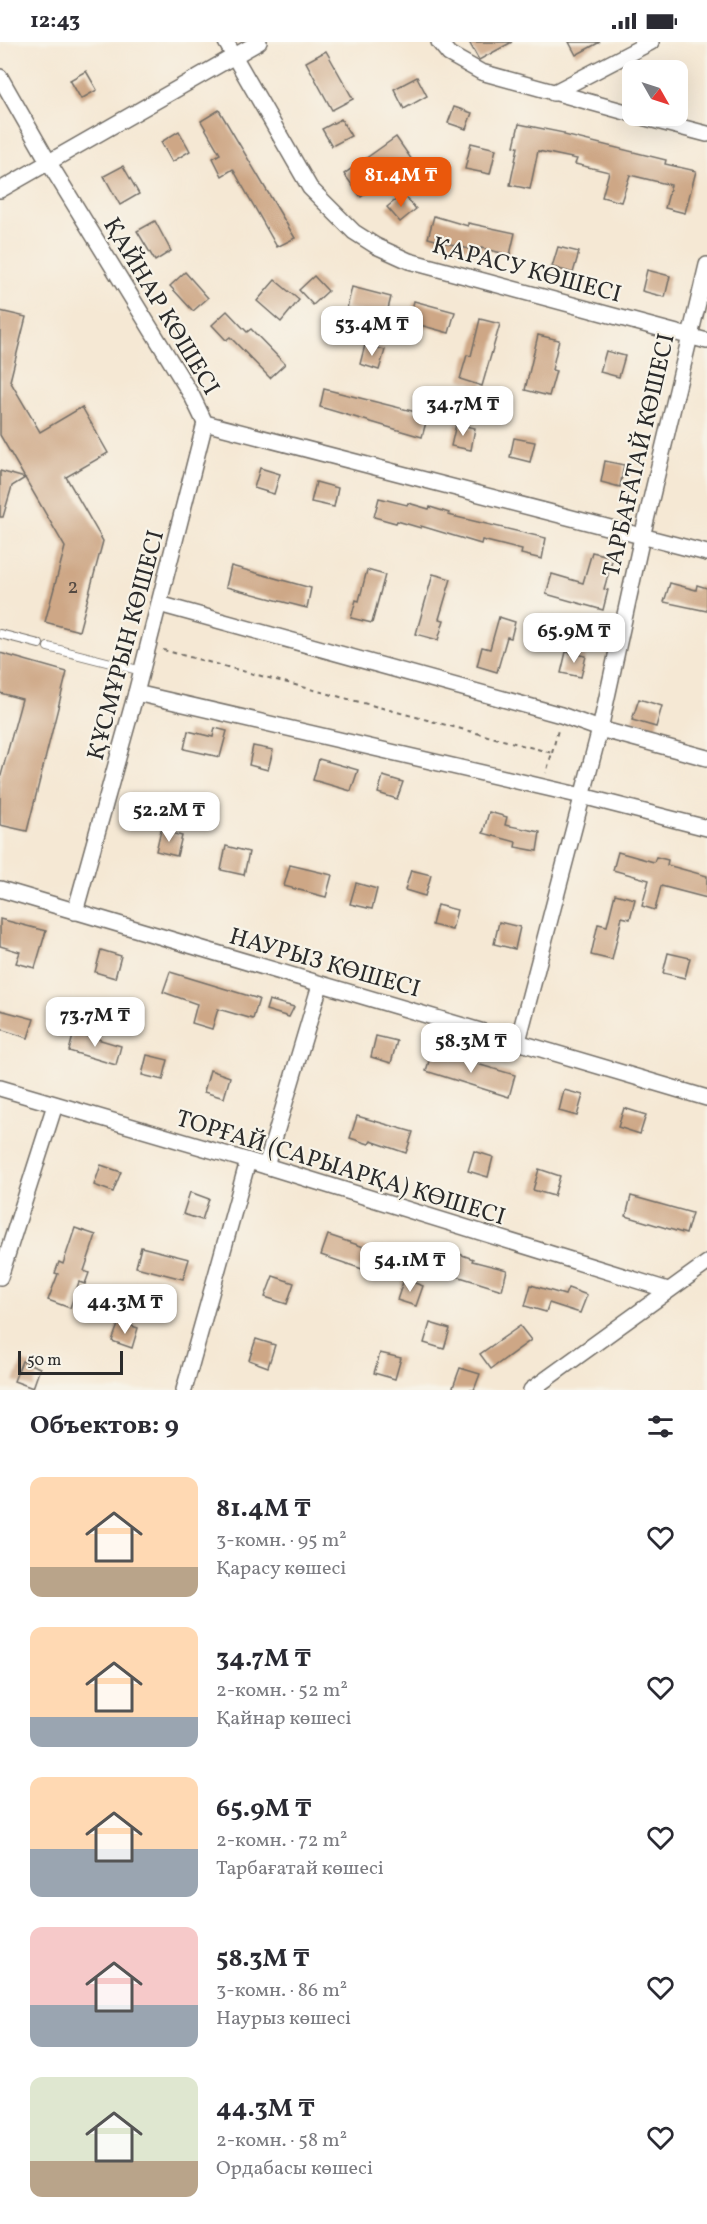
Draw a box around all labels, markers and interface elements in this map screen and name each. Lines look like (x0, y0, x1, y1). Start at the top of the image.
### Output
text: 12:43 (30, 6, 80, 37)
north arrow (622, 60, 688, 126)
map controls (622, 60, 688, 126)
pin: 81.4M ₸ (346, 157, 456, 208)
text: 81.4M ₸ (364, 162, 438, 190)
street label: ҚАЙНАР КӨШЕСІ (94, 212, 227, 402)
street label: ҚАРАСУ КӨШЕСІ (428, 229, 625, 313)
pin: 53.4M ₸ (317, 306, 427, 357)
text: 53.4M ₸ (335, 311, 409, 339)
street label: ТАРБАҒАТАЙ КӨШЕСІ (595, 330, 685, 581)
pin: 34.7M ₸ (408, 386, 518, 437)
text: 34.7M ₸ (426, 391, 500, 419)
street label: ҚҰСМҰРЫН КӨШЕСІ (80, 527, 174, 764)
house number: 2 (67, 573, 79, 602)
pin: 65.9M ₸ (519, 613, 629, 664)
text: 65.9M ₸ (537, 618, 611, 646)
pin: 52.2M ₸ (114, 792, 224, 843)
text: 52.2M ₸ (133, 797, 205, 825)
street label: НАУРЫЗ КӨШЕСІ (225, 920, 424, 1007)
pin: 73.7M ₸ (40, 997, 150, 1048)
text: 73.7M ₸ (60, 1002, 130, 1030)
pin: 58.3M ₸ (416, 1023, 526, 1074)
text: 58.3M ₸ (435, 1028, 507, 1056)
street label: ТОРҒАЙ (САРЫАРҚА) КӨШЕСІ (171, 1103, 509, 1235)
pin: 54.1M ₸ (355, 1242, 465, 1293)
text: 54.1M ₸ (374, 1247, 446, 1275)
pin: 44.3M ₸ (70, 1284, 180, 1335)
text: 44.3M ₸ (87, 1289, 163, 1317)
scale bar (18, 1348, 123, 1376)
text: 50 m (27, 1350, 61, 1372)
text: Объектов: 9 (30, 1408, 179, 1444)
icon: filters (644, 1410, 677, 1443)
text: 81.4M ₸ (216, 1491, 311, 1527)
icon: home (78, 1501, 150, 1573)
icon: heart (644, 1521, 677, 1554)
text: 3-комн. · 95 m² (216, 1527, 347, 1555)
text: Қарасу көшесі (216, 1555, 346, 1583)
text: 34.7M ₸ (216, 1641, 311, 1677)
icon: home (78, 1651, 150, 1723)
icon: heart (644, 1671, 677, 1704)
text: 2-комн. · 52 m² (216, 1677, 348, 1705)
text: Қайнар көшесі (216, 1705, 352, 1733)
text: 65.9M ₸ (216, 1791, 312, 1827)
icon: home (78, 1801, 150, 1873)
icon: heart (644, 1821, 677, 1854)
text: 2-комн. · 72 m² (216, 1827, 347, 1855)
text: Тарбағатай көшесі (216, 1855, 384, 1883)
text: 58.3M ₸ (216, 1941, 310, 1977)
icon: home (78, 1951, 150, 2023)
icon: heart (644, 1971, 677, 2004)
text: 3-комн. · 86 m² (216, 1977, 347, 2005)
text: Наурыз көшесі (216, 2005, 351, 2033)
text: 44.3M ₸ (216, 2091, 315, 2127)
icon: home (78, 2101, 150, 2173)
icon: heart (644, 2121, 677, 2154)
text: 2-комн. · 58 m² (216, 2127, 347, 2155)
text: Ордабасы көшесі (216, 2155, 373, 2183)

